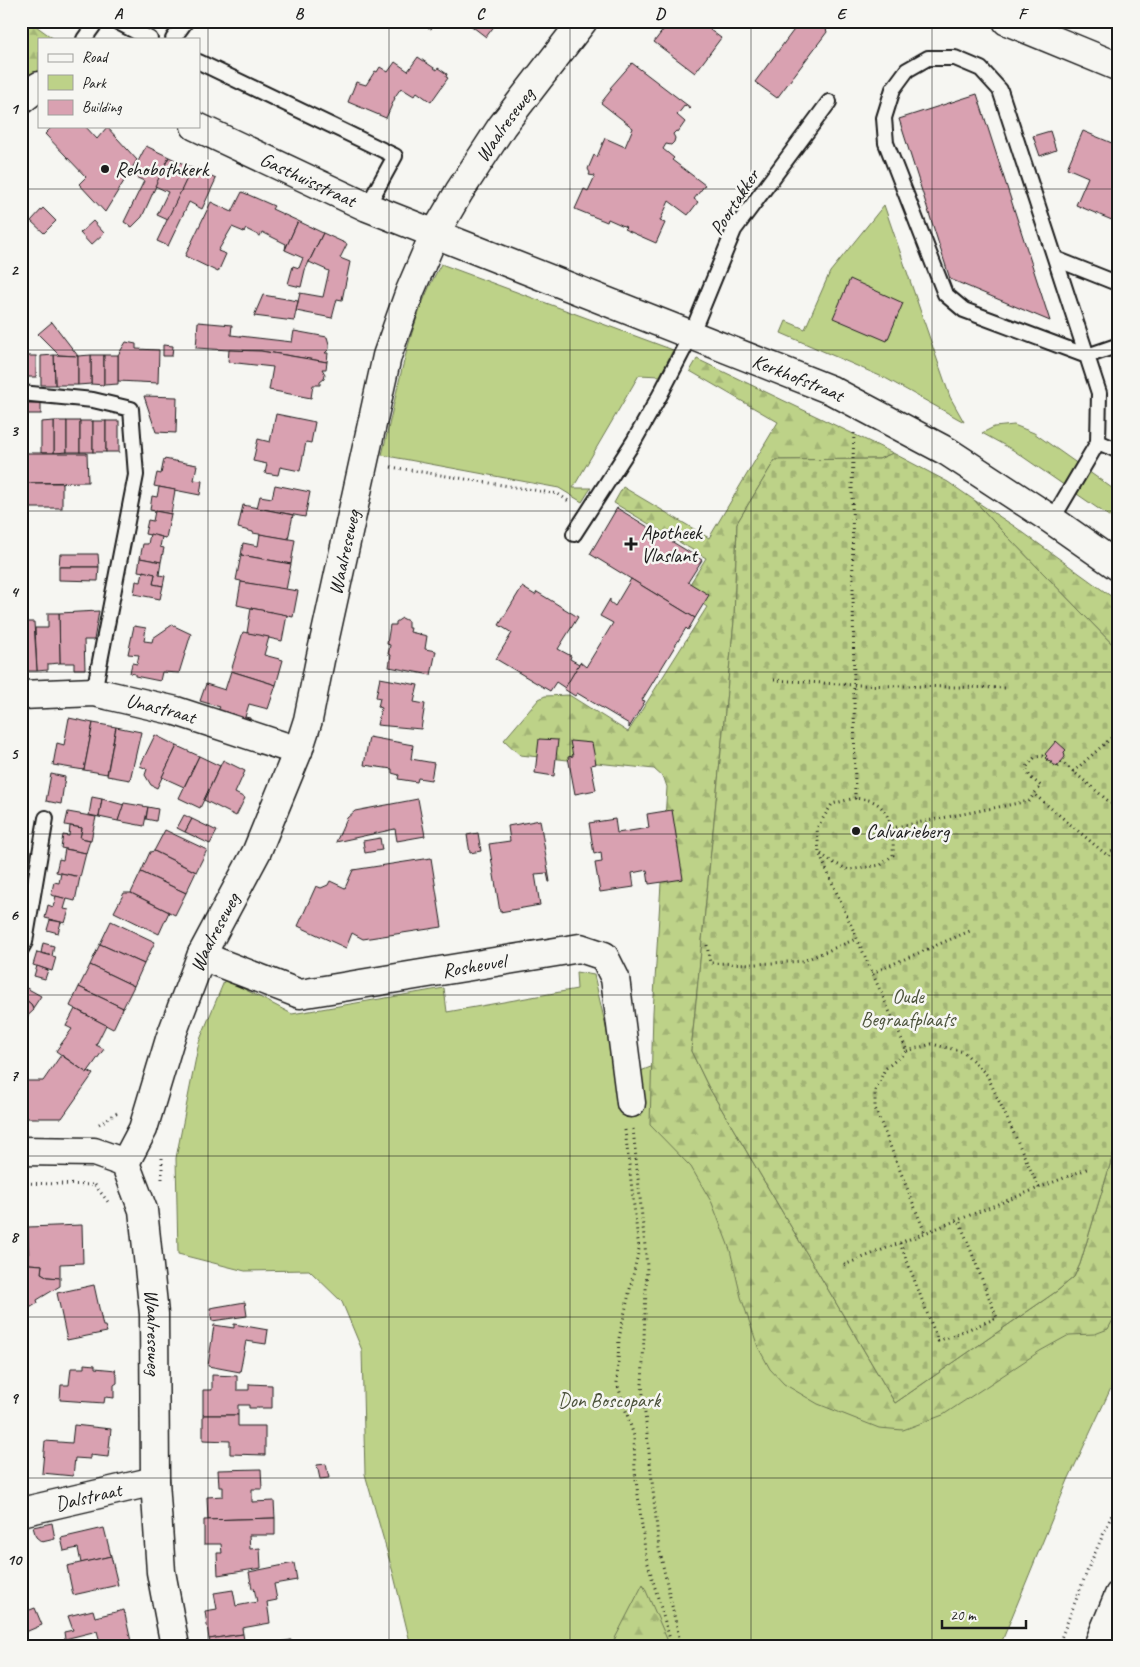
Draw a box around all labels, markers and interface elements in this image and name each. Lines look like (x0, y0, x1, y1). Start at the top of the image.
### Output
text: A (114, 4, 124, 24)
text: B (295, 4, 305, 24)
text: C (476, 4, 486, 24)
text: D (655, 4, 666, 24)
text: E (837, 4, 848, 24)
text: F (1018, 4, 1029, 24)
legend (38, 38, 200, 128)
text: Road (82, 48, 109, 67)
text: Park (82, 74, 107, 93)
street label: Waalreseweg (470, 81, 541, 167)
text: Building (82, 98, 122, 117)
text: 1 (10, 99, 19, 119)
street label: Gasthuisstraat (256, 146, 362, 214)
place label: Rehobothkerk (115, 157, 210, 182)
marker: Rehobothkerk (99, 163, 111, 175)
street label: Poortakker (704, 163, 766, 240)
text: 2 (10, 260, 19, 280)
street label: Kerkhofstraat (749, 348, 850, 409)
text: 3 (10, 421, 19, 441)
street label: Waalreseweg (323, 506, 366, 597)
place label: Apotheek Vlaslant (641, 520, 703, 568)
marker: Apotheek Vlaslant (625, 538, 637, 550)
text: 4 (10, 582, 19, 602)
street label: Unastraat (124, 688, 201, 730)
text: 5 (11, 744, 20, 764)
place label: Calvarieberg (866, 819, 951, 844)
marker: Calvarieberg (850, 825, 862, 837)
street label: Waalreseweg (184, 887, 246, 975)
text: 6 (10, 905, 19, 925)
street label: Rosheuvel (440, 948, 511, 983)
park label: Oude Begraafplaats (861, 984, 957, 1032)
text: 7 (10, 1066, 19, 1086)
text: 8 (10, 1227, 19, 1247)
street label: Waalreseweg (138, 1288, 166, 1377)
text: 9 (10, 1388, 19, 1408)
park label: Don Boscopark (558, 1388, 662, 1413)
street label: Dalstraat (53, 1477, 126, 1517)
text: 10 (7, 1550, 23, 1570)
scale bar (942, 1597, 1026, 1629)
text: 20 m (950, 1606, 977, 1625)

